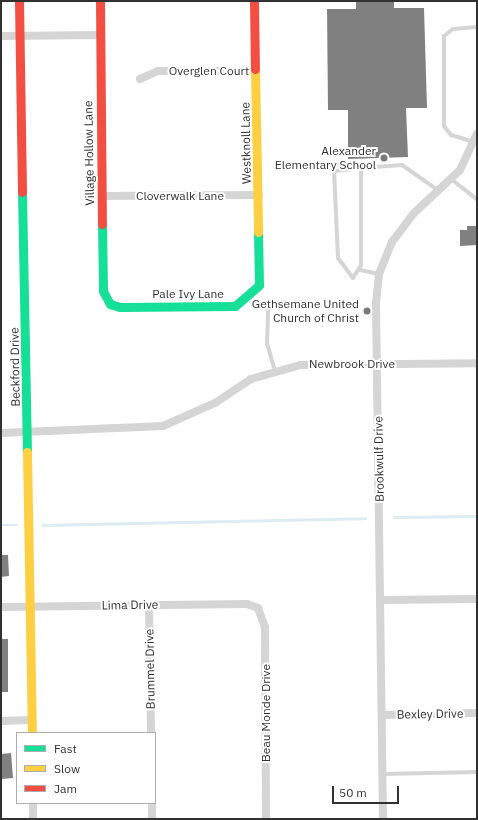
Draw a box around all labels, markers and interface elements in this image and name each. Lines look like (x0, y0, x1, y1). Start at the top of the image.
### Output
street label: Overglen Court (169, 64, 249, 78)
street label: Village Hollow Lane (81, 100, 97, 206)
street label: Westknoll Lane (238, 102, 254, 184)
place label: Alexander Elementary School (275, 144, 376, 172)
marker: Alexander Elementary School (379, 153, 389, 163)
street label: Cloverwalk Lane (136, 189, 224, 203)
street label: Pale Ivy Lane (152, 287, 224, 301)
place label: Gethsemane United Church of Christ (252, 297, 359, 325)
marker: Gethsemane United Church of Christ (362, 306, 372, 316)
street label: Beckford Drive (7, 327, 23, 407)
street label: Newbrook Drive (309, 357, 395, 371)
street label: Brookwulf Drive (371, 416, 387, 502)
street label: Lima Drive (102, 597, 158, 613)
street label: Brummel Drive (142, 629, 158, 709)
street label: Beau Monde Drive (259, 664, 273, 762)
street label: Bexley Drive (396, 706, 464, 722)
legend (16, 732, 156, 804)
text: Fast (54, 741, 77, 756)
text: Slow (54, 761, 80, 776)
scale bar (334, 778, 401, 804)
text: Jam (54, 781, 77, 796)
text: 50 m (339, 785, 367, 800)

